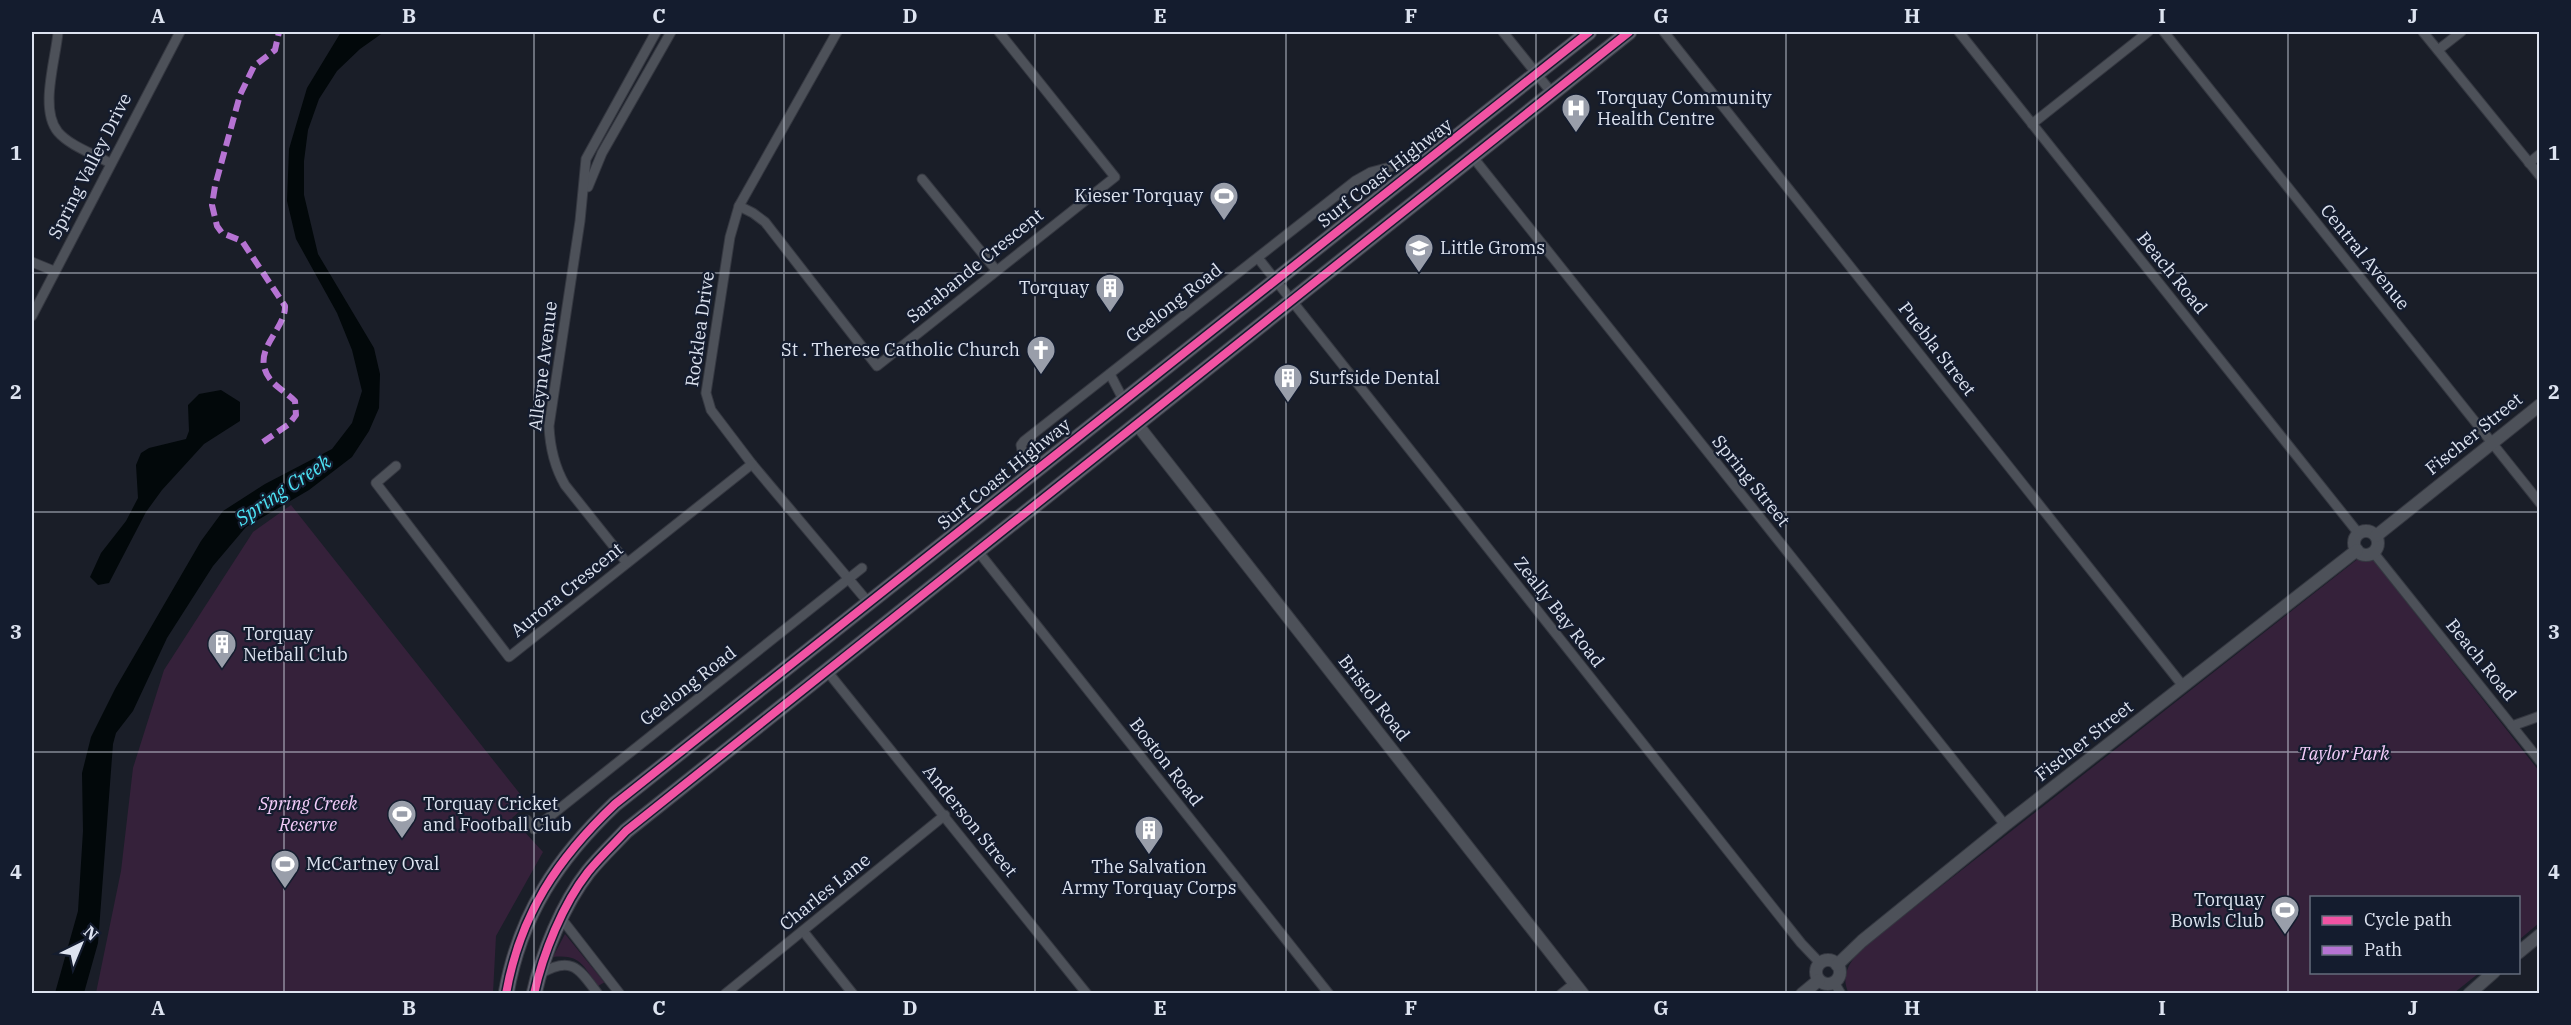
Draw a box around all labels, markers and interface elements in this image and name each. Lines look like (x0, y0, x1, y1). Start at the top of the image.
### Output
text: A (151, 2, 165, 29)
text: B (402, 2, 416, 29)
text: C (652, 2, 666, 29)
text: D (902, 2, 918, 29)
text: E (1153, 2, 1167, 29)
text: F (1405, 2, 1417, 29)
text: G (1653, 2, 1669, 29)
text: H (1904, 2, 1920, 29)
text: I (2158, 2, 2166, 29)
text: J (2408, 2, 2418, 29)
place label: Torquay Community Health Centre (1597, 86, 1772, 130)
street label: Spring Valley Drive (43, 89, 136, 243)
hospital icon: Torquay Community Health Centre (1560, 92, 1592, 134)
street label: Surf Coast Highway (1313, 113, 1457, 232)
text: 1 (10, 139, 22, 166)
text: 1 (2548, 139, 2560, 166)
sports icon: Kieser Torquay (1208, 180, 1240, 222)
place label: Kieser Torquay (1074, 184, 1203, 207)
street label: Central Avenue (2316, 199, 2415, 314)
street label: Sarabande Crescent (902, 203, 1048, 328)
street label: Beach Road (2132, 227, 2213, 319)
school or university icon: Little Groms (1403, 232, 1435, 274)
place label: Little Groms (1440, 236, 1545, 259)
street label: Geelong Road (1121, 258, 1227, 347)
street label: Rocklea Drive (680, 270, 719, 388)
building icon: Torquay (1094, 272, 1126, 314)
place label: Torquay (1019, 276, 1089, 299)
street label: Puebla Street (1894, 297, 1981, 400)
street label: Alleyne Avenue (523, 300, 562, 432)
church icon: St . Therese Catholic Church (1025, 334, 1057, 376)
place label: St . Therese Catholic Church (781, 338, 1020, 361)
building icon: Surfside Dental (1272, 362, 1304, 404)
place label: Surfside Dental (1309, 366, 1440, 389)
text: 2 (10, 378, 22, 405)
text: 2 (2548, 378, 2560, 405)
street label: Fischer Street (2421, 387, 2527, 480)
street label: Surf Coast Highway (932, 413, 1075, 534)
street label: Spring Street (1707, 430, 1795, 531)
water label: Spring Creek (229, 447, 336, 532)
street label: Aurora Crescent (506, 537, 627, 642)
street label: Zeally Bay Road (1509, 552, 1610, 672)
street label: Beach Road (2441, 614, 2522, 706)
text: 3 (10, 618, 22, 645)
text: 3 (2548, 618, 2560, 645)
place label: Torquay Netball Club (243, 622, 348, 666)
building icon: Torquay Netball Club (206, 628, 238, 670)
street label: Geelong Road (635, 641, 741, 730)
street label: Bristol Road (1334, 650, 1415, 746)
street label: Fischer Street (2030, 695, 2137, 786)
street label: Boston Road (1125, 713, 1208, 811)
park label: Taylor Park (2298, 742, 2390, 765)
street label: Anderson Street (918, 760, 1023, 881)
park label: Spring Creek Reserve (258, 792, 358, 836)
place label: Torquay Cricket and Football Club (423, 792, 572, 836)
sports icon: Torquay Cricket and Football Club (386, 798, 418, 840)
building icon: The Salvation Army Torquay Corps (1133, 814, 1165, 856)
sports icon: McCartney Oval (269, 848, 301, 890)
street label: Charles Lane (775, 848, 875, 935)
place label: McCartney Oval (306, 852, 439, 875)
place label: The Salvation Army Torquay Corps (1062, 855, 1236, 899)
text: 4 (10, 858, 22, 885)
text: 4 (2548, 858, 2560, 885)
place label: Torquay Bowls Club (2171, 888, 2264, 932)
sports icon: Torquay Bowls Club (2269, 894, 2301, 936)
legend (2310, 896, 2520, 974)
text: Cycle path (2364, 908, 2452, 931)
north arrow (51, 914, 111, 974)
text: N (80, 921, 103, 945)
text: Path (2364, 938, 2402, 961)
text: A (151, 994, 165, 1021)
text: B (402, 994, 416, 1021)
text: C (652, 994, 666, 1021)
text: D (902, 994, 918, 1021)
text: E (1153, 994, 1167, 1021)
text: F (1405, 994, 1417, 1021)
text: G (1653, 994, 1669, 1021)
text: H (1904, 994, 1920, 1021)
text: I (2158, 994, 2166, 1021)
text: J (2408, 994, 2418, 1021)

